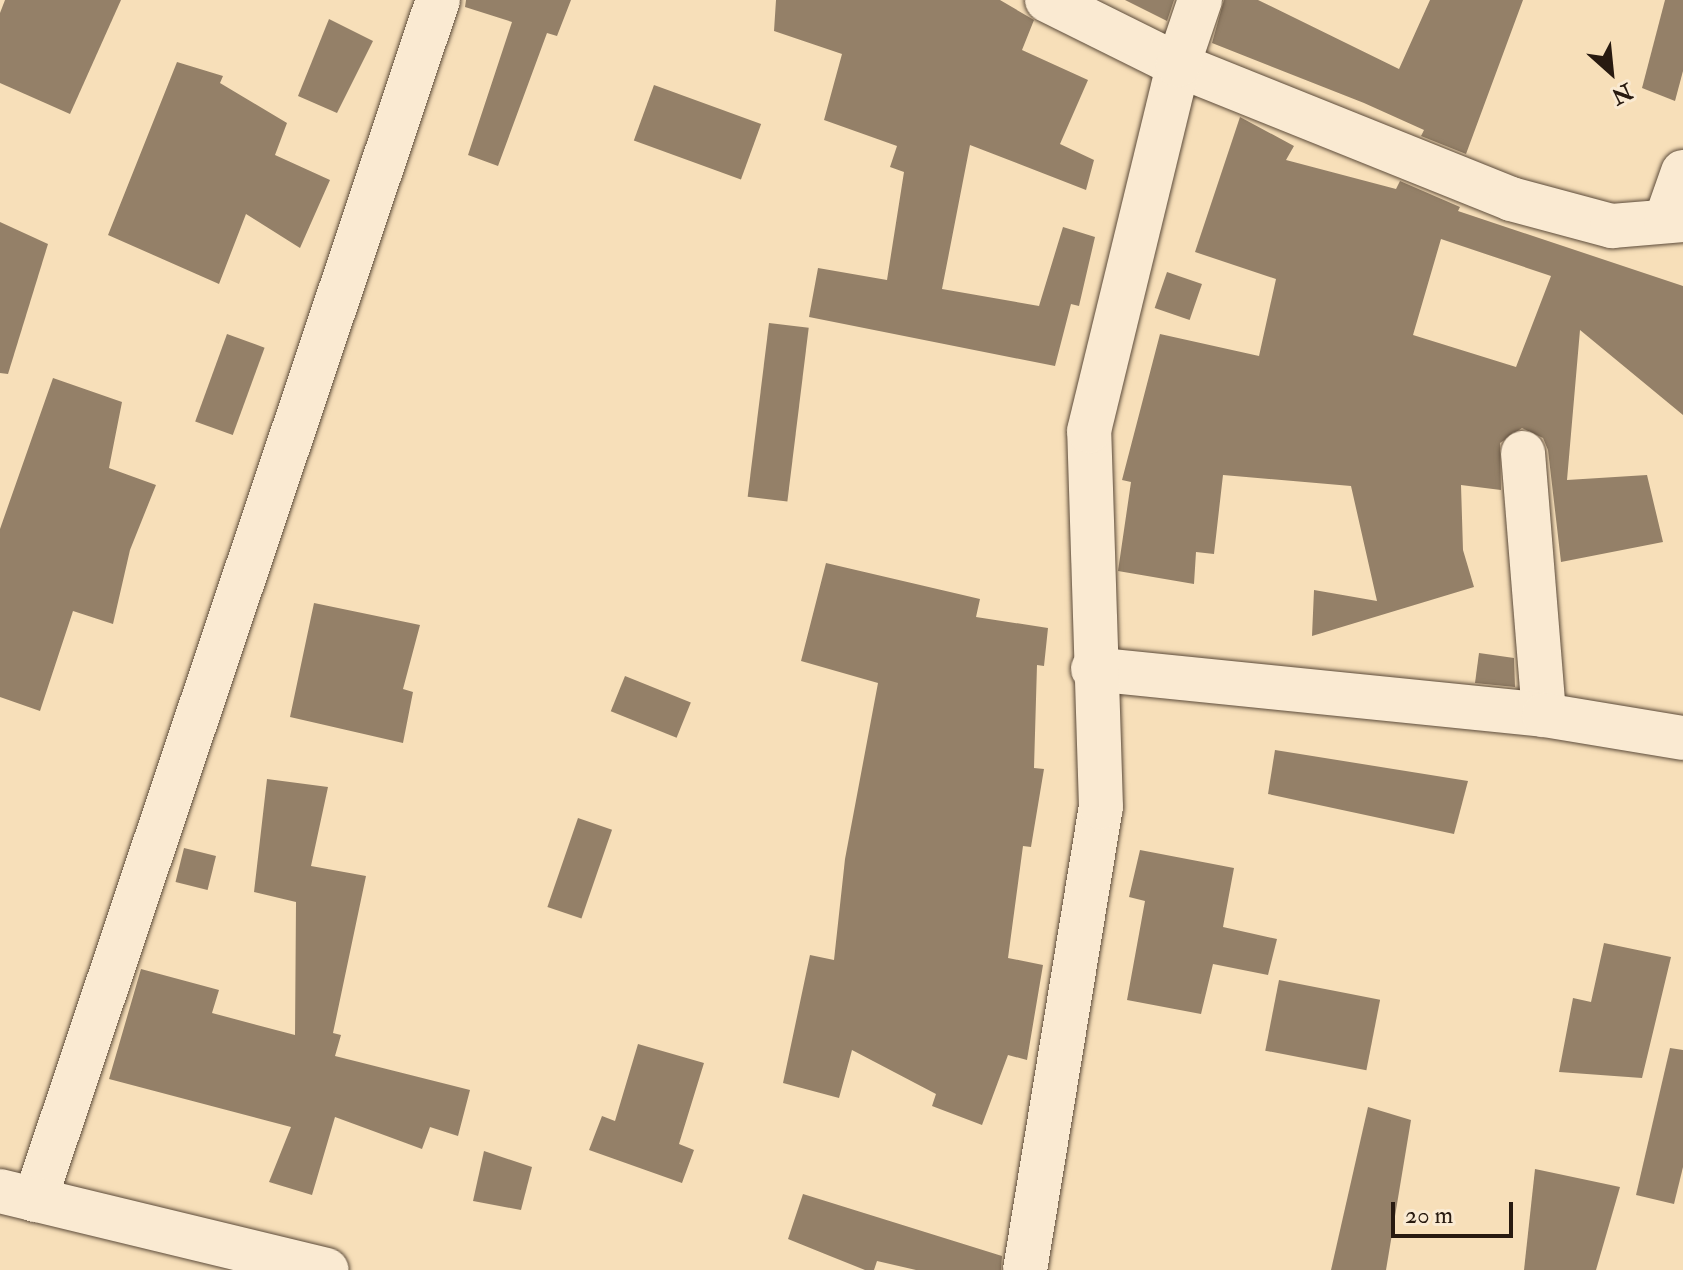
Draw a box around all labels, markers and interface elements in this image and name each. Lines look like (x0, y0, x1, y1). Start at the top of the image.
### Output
north arrow (1571, 32, 1651, 112)
text: N (1607, 76, 1637, 110)
scale bar (1395, 1186, 1517, 1236)
text: 20 m (1405, 1200, 1453, 1231)

